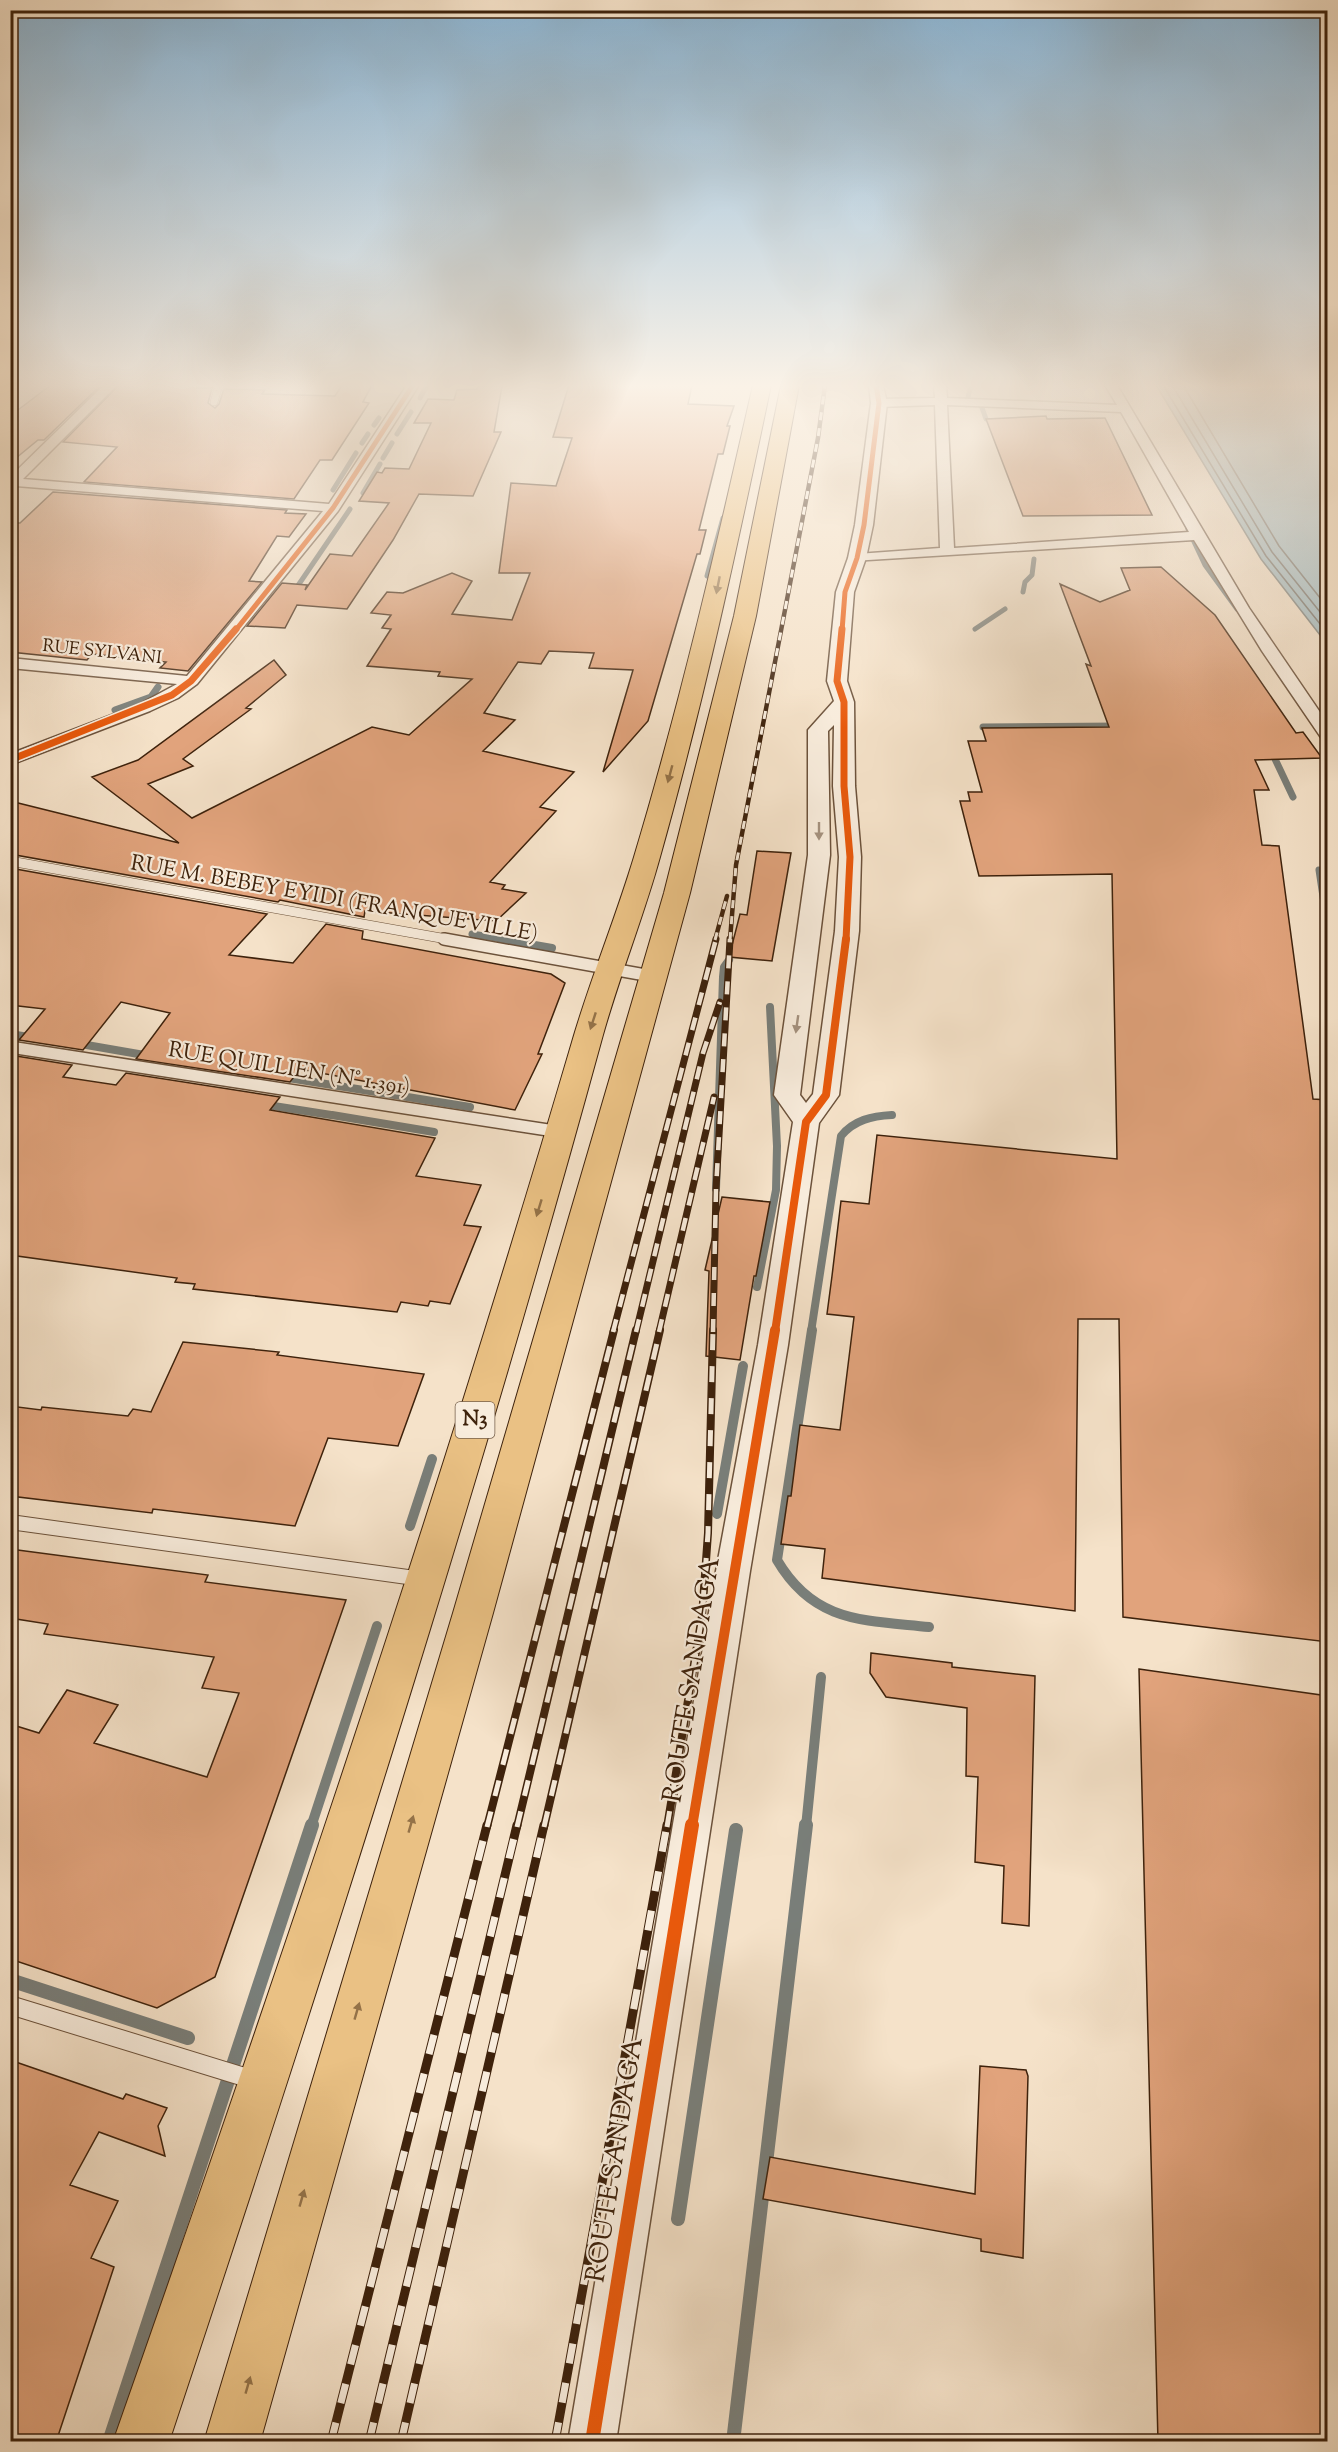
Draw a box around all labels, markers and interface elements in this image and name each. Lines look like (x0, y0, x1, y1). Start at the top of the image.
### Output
one-way arrow (713, 576, 722, 595)
street label: RUE SYLVANI (41, 634, 163, 672)
one-way arrow (664, 765, 674, 783)
one-way arrow (814, 821, 824, 840)
street label: RUE M. BEBEY EYIDI (FRANQUEVILLE) (128, 848, 540, 952)
one-way arrow (588, 1012, 597, 1030)
one-way arrow (792, 1015, 801, 1034)
street label: RUE QUILLIEN (N° 1.391) (166, 1035, 412, 1105)
one-way arrow (534, 1199, 543, 1217)
road number: N3 (456, 1402, 494, 1438)
street label: ROUTE SANDAGA (654, 1554, 732, 1806)
one-way arrow (407, 1815, 416, 1833)
one-way arrow (353, 2002, 362, 2020)
street label: ROUTE SANDAGA (577, 2034, 655, 2286)
one-way arrow (298, 2189, 307, 2207)
one-way arrow (244, 2376, 253, 2394)

